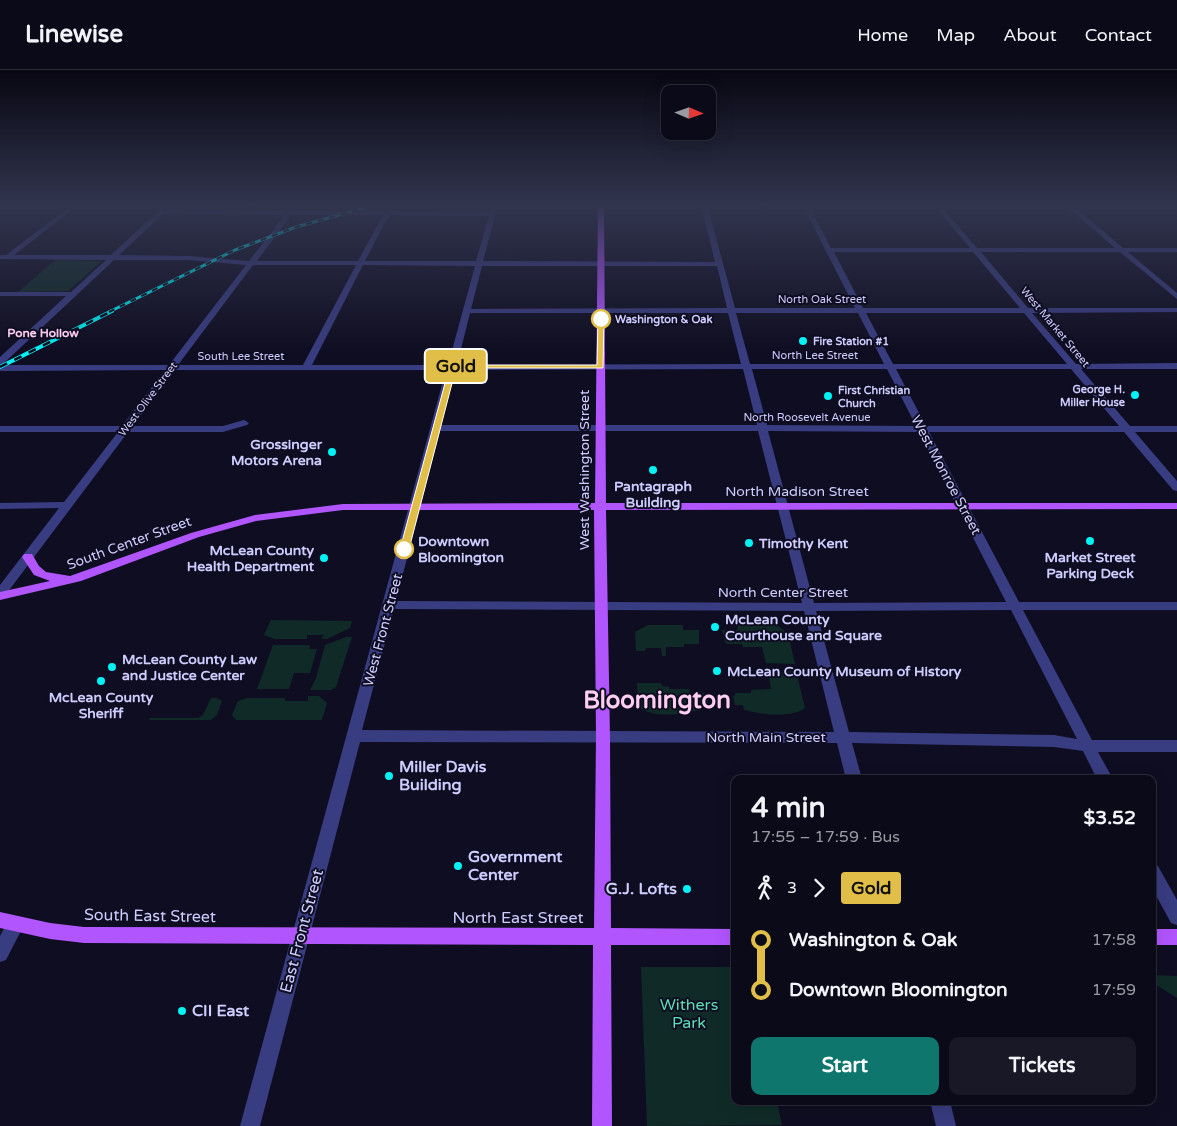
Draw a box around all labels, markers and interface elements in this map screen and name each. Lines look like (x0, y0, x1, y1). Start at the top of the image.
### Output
text: Linewise (25, 20, 123, 49)
text: Home (857, 24, 908, 46)
text: Map (936, 24, 975, 46)
text: About (1003, 24, 1057, 46)
text: Contact (1085, 24, 1152, 46)
north arrow (661, 85, 716, 140)
map controls (661, 85, 716, 140)
street label: West Market Street (1018, 284, 1092, 370)
street label: North Oak Street (778, 293, 866, 306)
marker: Washington & Oak (591, 309, 611, 329)
place label: Washington & Oak (615, 313, 713, 327)
district label: Pone Hollow (7, 326, 79, 340)
marker: Fire Station #1 (797, 335, 809, 347)
place label: Fire Station #1 (813, 335, 889, 348)
street label: North Lee Street (772, 349, 858, 362)
street label: South Lee Street (197, 350, 285, 363)
line badge: Gold (421, 350, 491, 382)
text: Gold (436, 355, 476, 377)
street label: West Olive Street (116, 359, 180, 439)
place label: George H. Miller House (1060, 383, 1126, 409)
place label: First Christian Church (838, 384, 910, 410)
street label: West Washington Street (576, 389, 593, 550)
marker: George H. Miller House (1129, 389, 1141, 401)
marker: First Christian Church (822, 390, 834, 402)
street label: North Roosevelt Avenue (743, 411, 871, 424)
street label: West Monroe Street (907, 412, 985, 538)
place label: Grossinger Motors Arena (231, 436, 323, 469)
marker: Grossinger Motors Arena (326, 446, 338, 458)
marker: Pantagraph Building (647, 464, 659, 476)
place label: Pantagraph Building (614, 478, 692, 511)
street label: North Madison Street (725, 483, 869, 500)
street label: South Center Street (64, 512, 194, 573)
place label: Downtown Bloomington (418, 533, 504, 566)
place label: Timothy Kent (758, 535, 849, 552)
marker: Market Street Parking Deck (1084, 535, 1096, 547)
marker: Timothy Kent (743, 537, 755, 549)
marker: Downtown Bloomington (394, 539, 414, 559)
place label: McLean County Health Department (187, 542, 315, 575)
place label: Market Street Parking Deck (1044, 549, 1136, 582)
marker: McLean County Health Department (318, 552, 330, 564)
street label: West Front Street (360, 571, 406, 688)
street label: North Center Street (718, 584, 849, 601)
place label: McLean County Courthouse and Square (725, 611, 882, 644)
marker: McLean County Courthouse and Square (709, 621, 721, 633)
place label: McLean County Law and Justice Center (122, 651, 257, 684)
marker: McLean County Law and Justice Center (106, 661, 118, 673)
place label: McLean County Museum of History (727, 663, 962, 680)
marker: McLean County Museum of History (711, 665, 723, 677)
marker: McLean County Sheriff (95, 675, 107, 687)
district label: Bloomington (583, 686, 731, 715)
place label: McLean County Sheriff (49, 689, 154, 722)
street label: North Main Street (706, 729, 826, 746)
place label: Miller Davis Building (399, 757, 487, 795)
marker: Miller Davis Building (383, 770, 395, 782)
text: 4 min (751, 791, 826, 825)
text: $3.52 (1084, 807, 1136, 829)
text: 17:55 – 17:59 · Bus (751, 827, 900, 847)
place label: Government Center (468, 847, 563, 885)
marker: Government Center (452, 860, 464, 872)
street label: East Front Street (276, 867, 328, 995)
icon: walk (751, 874, 779, 902)
icon: forward (805, 874, 833, 902)
text: Gold (851, 877, 891, 899)
text: 3 (787, 878, 797, 898)
place label: G.J. Lofts (606, 879, 677, 899)
marker: G.J. Lofts (681, 883, 693, 895)
street label: South East Street (84, 905, 216, 927)
street label: North East Street (452, 908, 584, 928)
text: Washington & Oak (789, 929, 957, 951)
text: 17:58 (1092, 930, 1136, 950)
text: Downtown Bloomington (789, 979, 1008, 1001)
text: 17:59 (1092, 980, 1136, 1000)
park label: Withers Park (660, 995, 718, 1033)
place label: CII East (192, 1001, 250, 1021)
marker: CII East (176, 1005, 188, 1017)
button: Start (751, 1037, 939, 1095)
button: Tickets (949, 1037, 1136, 1095)

